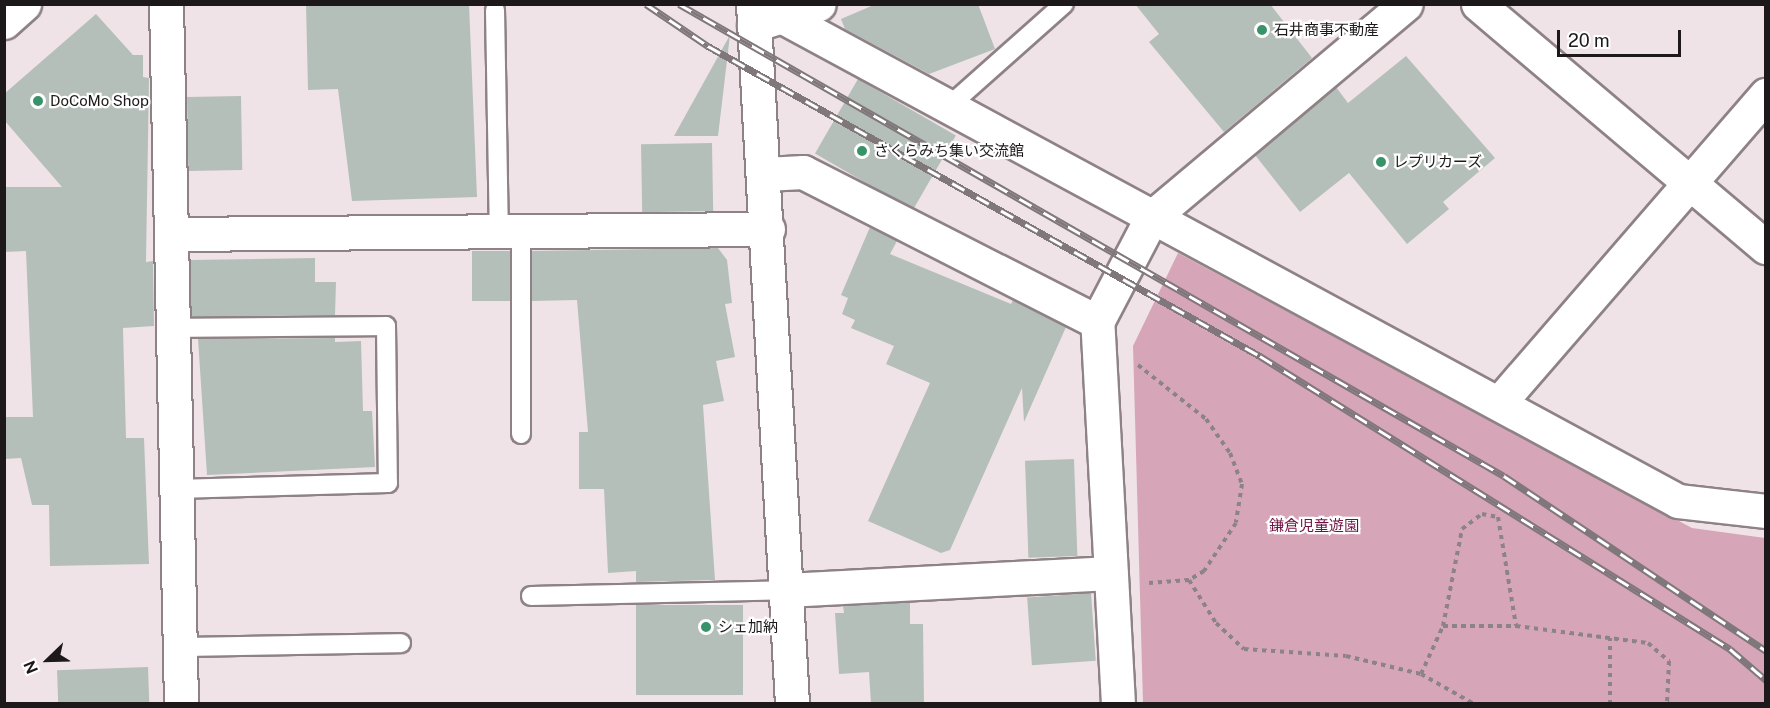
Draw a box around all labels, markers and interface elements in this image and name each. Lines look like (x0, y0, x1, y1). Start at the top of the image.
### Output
scale bar (1560, 18, 1684, 56)
place label: 石井商事不動産 (1274, 21, 1379, 39)
marker: 石井商事不動産 (1255, 23, 1269, 37)
text: 20 m (1568, 30, 1610, 51)
place label: DoCoMo Shop (50, 92, 149, 110)
marker: DoCoMo Shop (31, 94, 45, 108)
place label: さくらみち集い交流館 (874, 142, 1024, 160)
marker: さくらみち集い交流館 (855, 144, 869, 158)
place label: レプリカーズ (1393, 153, 1483, 171)
marker: レプリカーズ (1374, 155, 1388, 169)
park label: 鎌倉児童遊園 (1269, 517, 1359, 535)
place label: シェ加納 (718, 618, 778, 636)
marker: シェ加納 (699, 620, 713, 634)
north arrow (18, 630, 78, 690)
text: N (20, 658, 42, 677)

